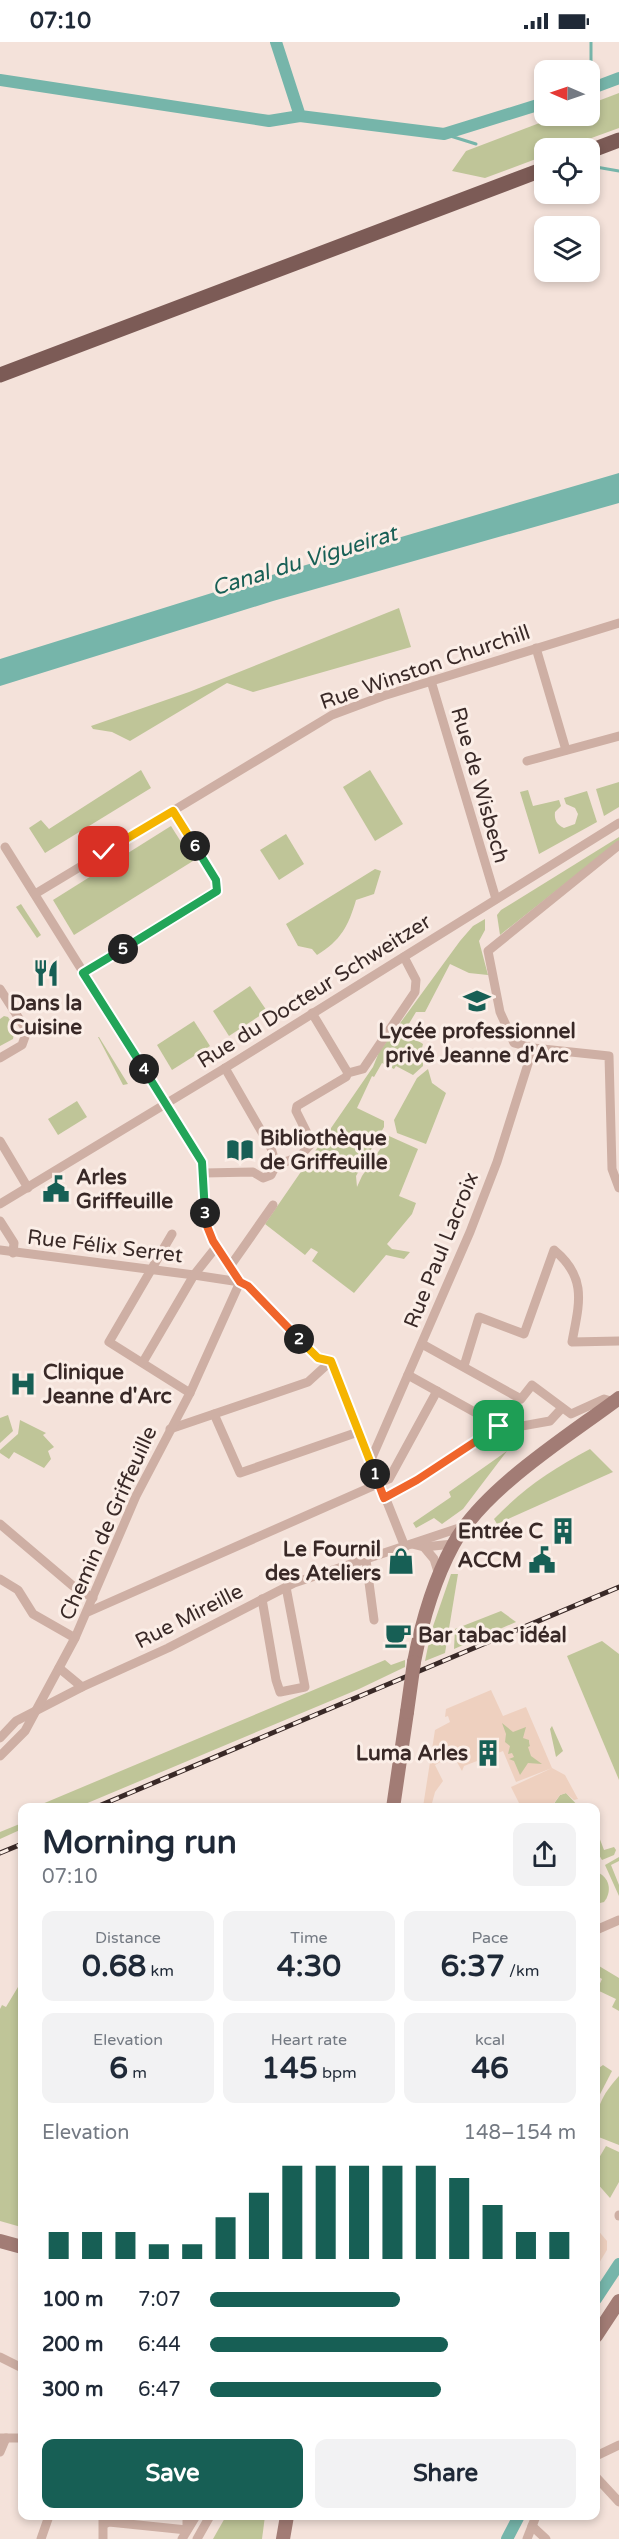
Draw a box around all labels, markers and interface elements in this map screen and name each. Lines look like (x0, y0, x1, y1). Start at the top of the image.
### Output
text: 07:10 (30, 8, 91, 34)
north arrow (534, 60, 600, 126)
map controls (534, 60, 600, 282)
button: locate (534, 138, 600, 204)
button: layers (534, 216, 600, 282)
water label: Canal du Vigueirat (209, 520, 403, 601)
street label: Rue Winston Churchill (317, 620, 533, 715)
street label: Rue de Wisbech (445, 704, 514, 866)
pin (78, 826, 129, 877)
pin: 6 (180, 831, 210, 861)
icon: check (87, 835, 120, 868)
text: 6 (190, 836, 200, 856)
street label: Rue du Docteur Schweitzer (193, 909, 436, 1074)
pin: 5 (108, 934, 138, 964)
text: 5 (118, 939, 128, 959)
restaurant icon: Dans la Cuisine (31, 958, 61, 988)
school or university icon: Lycée professionnel privé Jeanne d'Arc (462, 986, 492, 1016)
place label: Dans la Cuisine (10, 991, 82, 1040)
place label: Lycée professionnel privé Jeanne d'Arc (378, 1019, 576, 1068)
pin: 4 (129, 1054, 159, 1084)
text: 4 (139, 1059, 149, 1079)
place label: Bibliothèque de Griffeuille (260, 1126, 388, 1175)
library icon: Bibliothèque de Griffeuille (225, 1135, 255, 1165)
place label: Arles Griffeuille (76, 1165, 173, 1214)
street label: Rue Paul Lacroix (399, 1169, 484, 1332)
public building icon: Arles Griffeuille (41, 1174, 71, 1204)
pin: 3 (190, 1198, 220, 1228)
text: 3 (200, 1203, 210, 1223)
street label: Rue Félix Serret (26, 1225, 184, 1268)
pin: 2 (284, 1324, 314, 1354)
text: 2 (294, 1329, 304, 1349)
place label: Clinique Jeanne d'Arc (42, 1360, 172, 1409)
hospital icon: Clinique Jeanne d'Arc (8, 1369, 38, 1399)
pin (473, 1400, 524, 1451)
icon: arrive (482, 1409, 515, 1442)
street label: Chemin de Griffeuille (54, 1422, 163, 1624)
pin: 1 (360, 1459, 390, 1489)
text: 1 (370, 1464, 380, 1484)
building icon: Entrée C (548, 1516, 578, 1546)
place label: Entrée C (458, 1519, 543, 1544)
place label: Le Fournil des Ateliers (265, 1537, 381, 1586)
public building icon: ACCM (527, 1545, 557, 1575)
shop icon: Le Fournil des Ateliers (386, 1546, 416, 1576)
place label: ACCM (458, 1548, 522, 1573)
street label: Rue Mireille (131, 1579, 247, 1654)
cafe icon: Bar tabac idéal (383, 1620, 413, 1650)
place label: Bar tabac idéal (418, 1623, 567, 1648)
building icon: Luma Arles (473, 1738, 503, 1768)
place label: Luma Arles (356, 1741, 468, 1766)
text: Morning run (42, 1823, 237, 1862)
button: share (513, 1823, 576, 1886)
text: 07:10 (42, 1865, 97, 1889)
text: Distance (95, 1928, 161, 1948)
text: Time (290, 1928, 328, 1948)
text: Pace (472, 1928, 508, 1948)
text: 0.68 (82, 1948, 146, 1985)
text: 4:30 (277, 1948, 341, 1985)
text: 6:37 (441, 1948, 505, 1985)
text: km (146, 1961, 174, 1981)
text: /km (505, 1961, 539, 1981)
text: Elevation (93, 2030, 163, 2050)
text: Heart rate (271, 2030, 347, 2050)
text: kcal (475, 2030, 505, 2050)
text: 6 (109, 2050, 128, 2087)
text: 145 (261, 2050, 318, 2087)
text: 46 (471, 2050, 509, 2087)
text: m (128, 2063, 147, 2083)
text: bpm (318, 2063, 357, 2083)
text: Elevation (42, 2121, 129, 2145)
text: 148–154 m (463, 2121, 576, 2145)
text: 100 m (42, 2288, 103, 2312)
text: 7:07 (138, 2288, 181, 2312)
text: 200 m (42, 2333, 103, 2357)
text: 6:44 (138, 2333, 181, 2357)
text: 300 m (42, 2378, 103, 2402)
text: 6:47 (138, 2378, 181, 2402)
button: Save (42, 2439, 303, 2508)
button: Share (315, 2439, 576, 2508)

